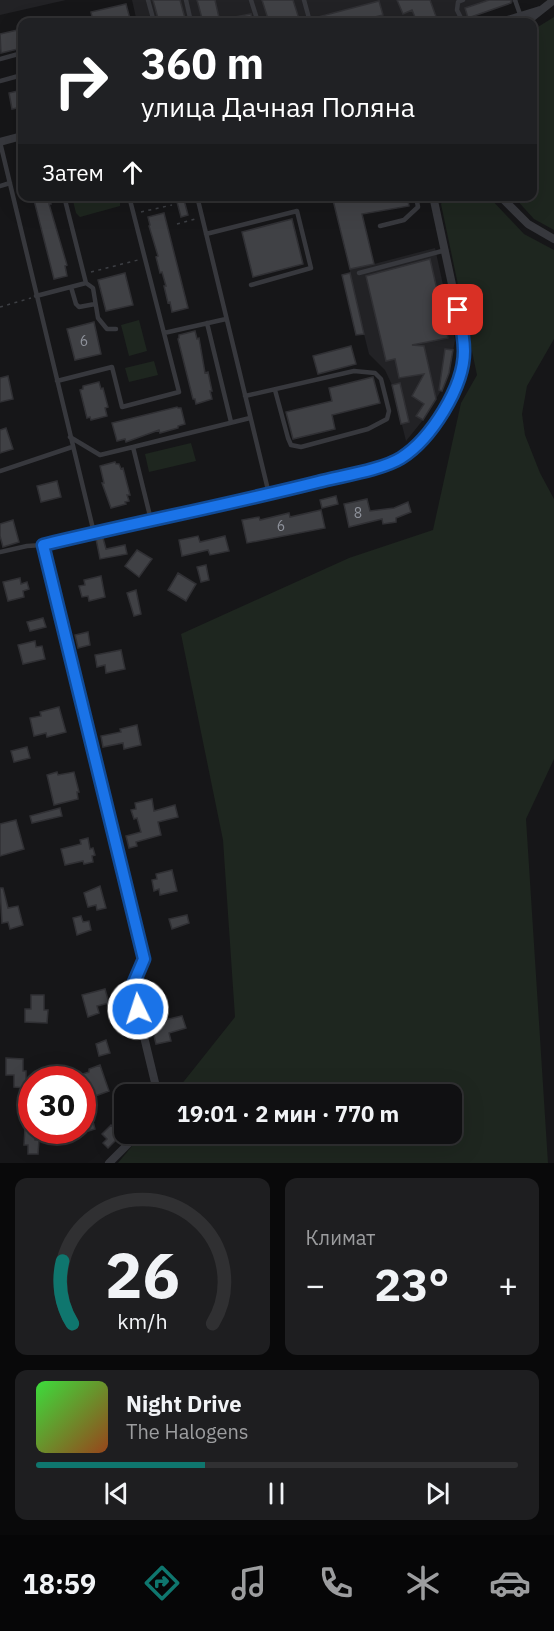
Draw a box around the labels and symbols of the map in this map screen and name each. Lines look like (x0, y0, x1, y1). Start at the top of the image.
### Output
pin (432, 284, 483, 335)
house number: 6 (80, 332, 88, 350)
house number: 8 (354, 504, 362, 522)
house number: 6 (277, 517, 285, 535)
position arrow (106, 977, 170, 1041)
speed limit sign: 30 (18, 1066, 96, 1144)

